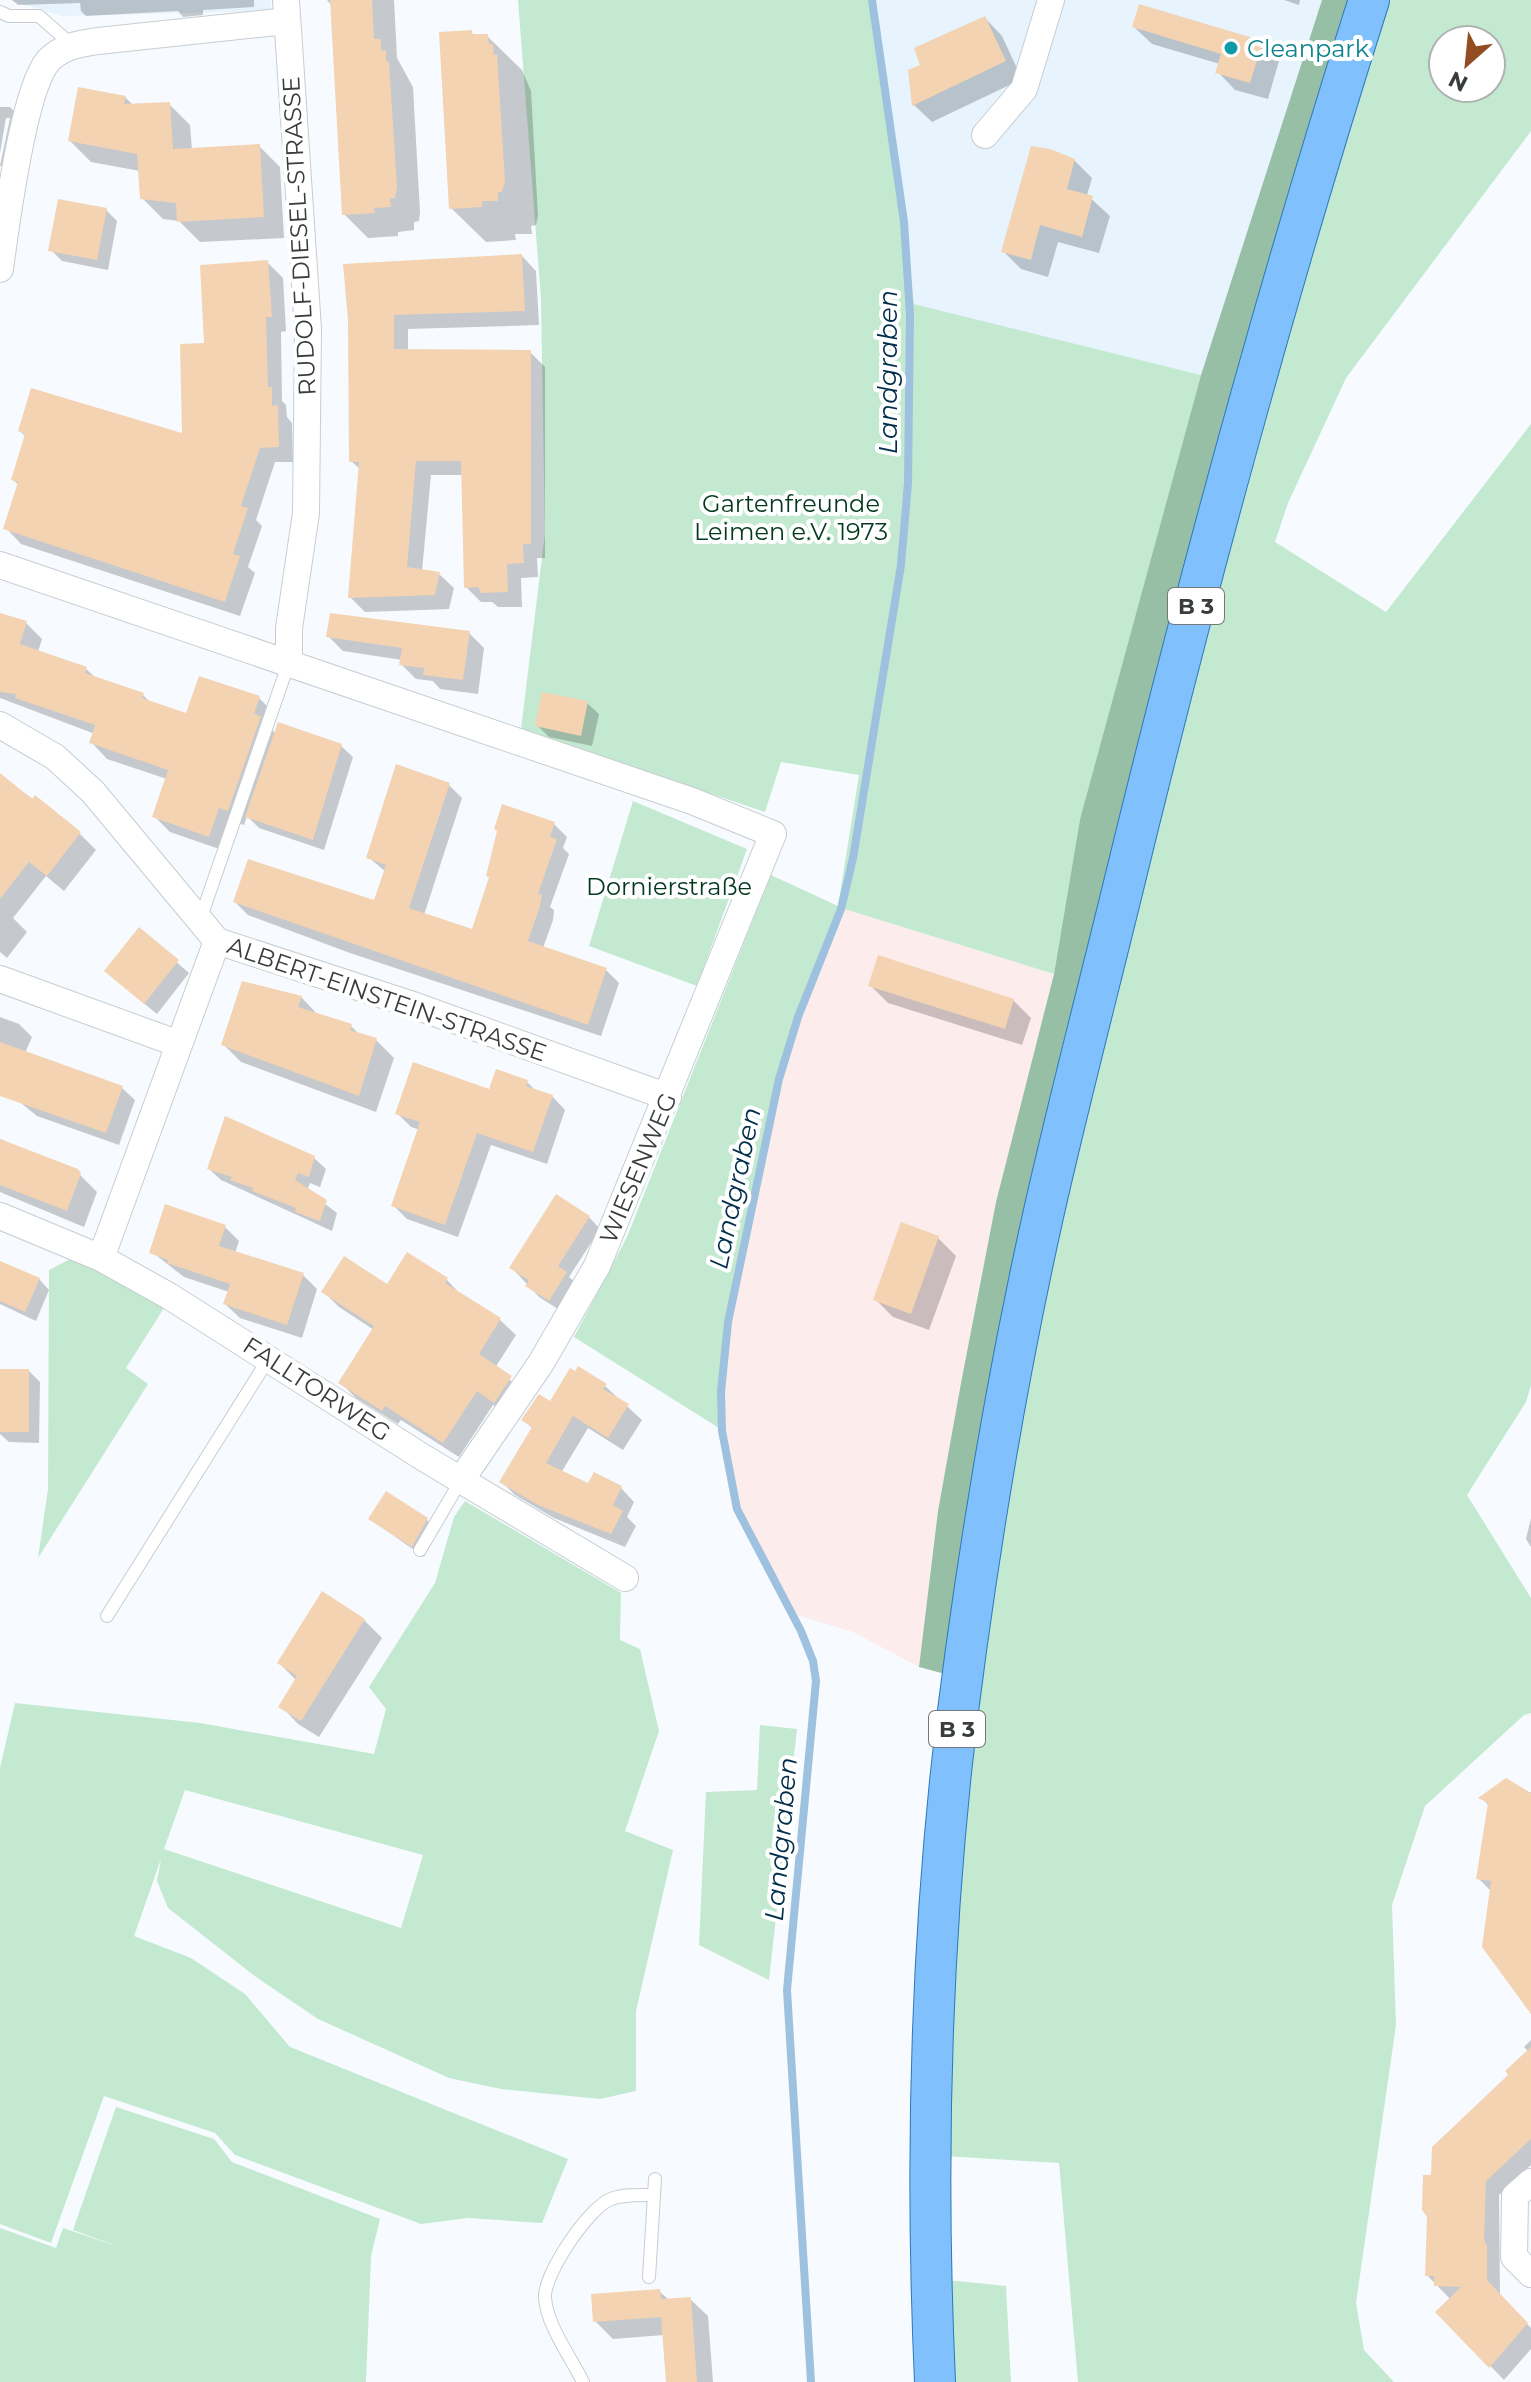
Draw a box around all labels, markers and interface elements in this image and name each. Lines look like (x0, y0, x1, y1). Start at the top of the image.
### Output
north arrow (1427, 24, 1507, 104)
place label: Cleanpark (1247, 34, 1370, 63)
marker: Cleanpark (1222, 39, 1240, 57)
text: N (1444, 65, 1472, 97)
street label: RUDOLF-DIESEL-STRASSE (276, 76, 322, 396)
water label: Landgraben (872, 290, 904, 454)
park label: Gartenfreunde Leimen e.V. 1973 (694, 489, 888, 546)
road number: B 3 (1168, 588, 1224, 624)
park label: Dornierstraße (586, 872, 752, 901)
street label: ALBERT-EINSTEIN-STRASSE (223, 931, 551, 1067)
street label: WIESENWEG (593, 1088, 683, 1248)
water label: Landgraben (702, 1104, 768, 1272)
street label: FALLTORWEG (238, 1331, 396, 1447)
road number: B 3 (929, 1711, 985, 1747)
water label: Landgraben (758, 1756, 804, 1922)

